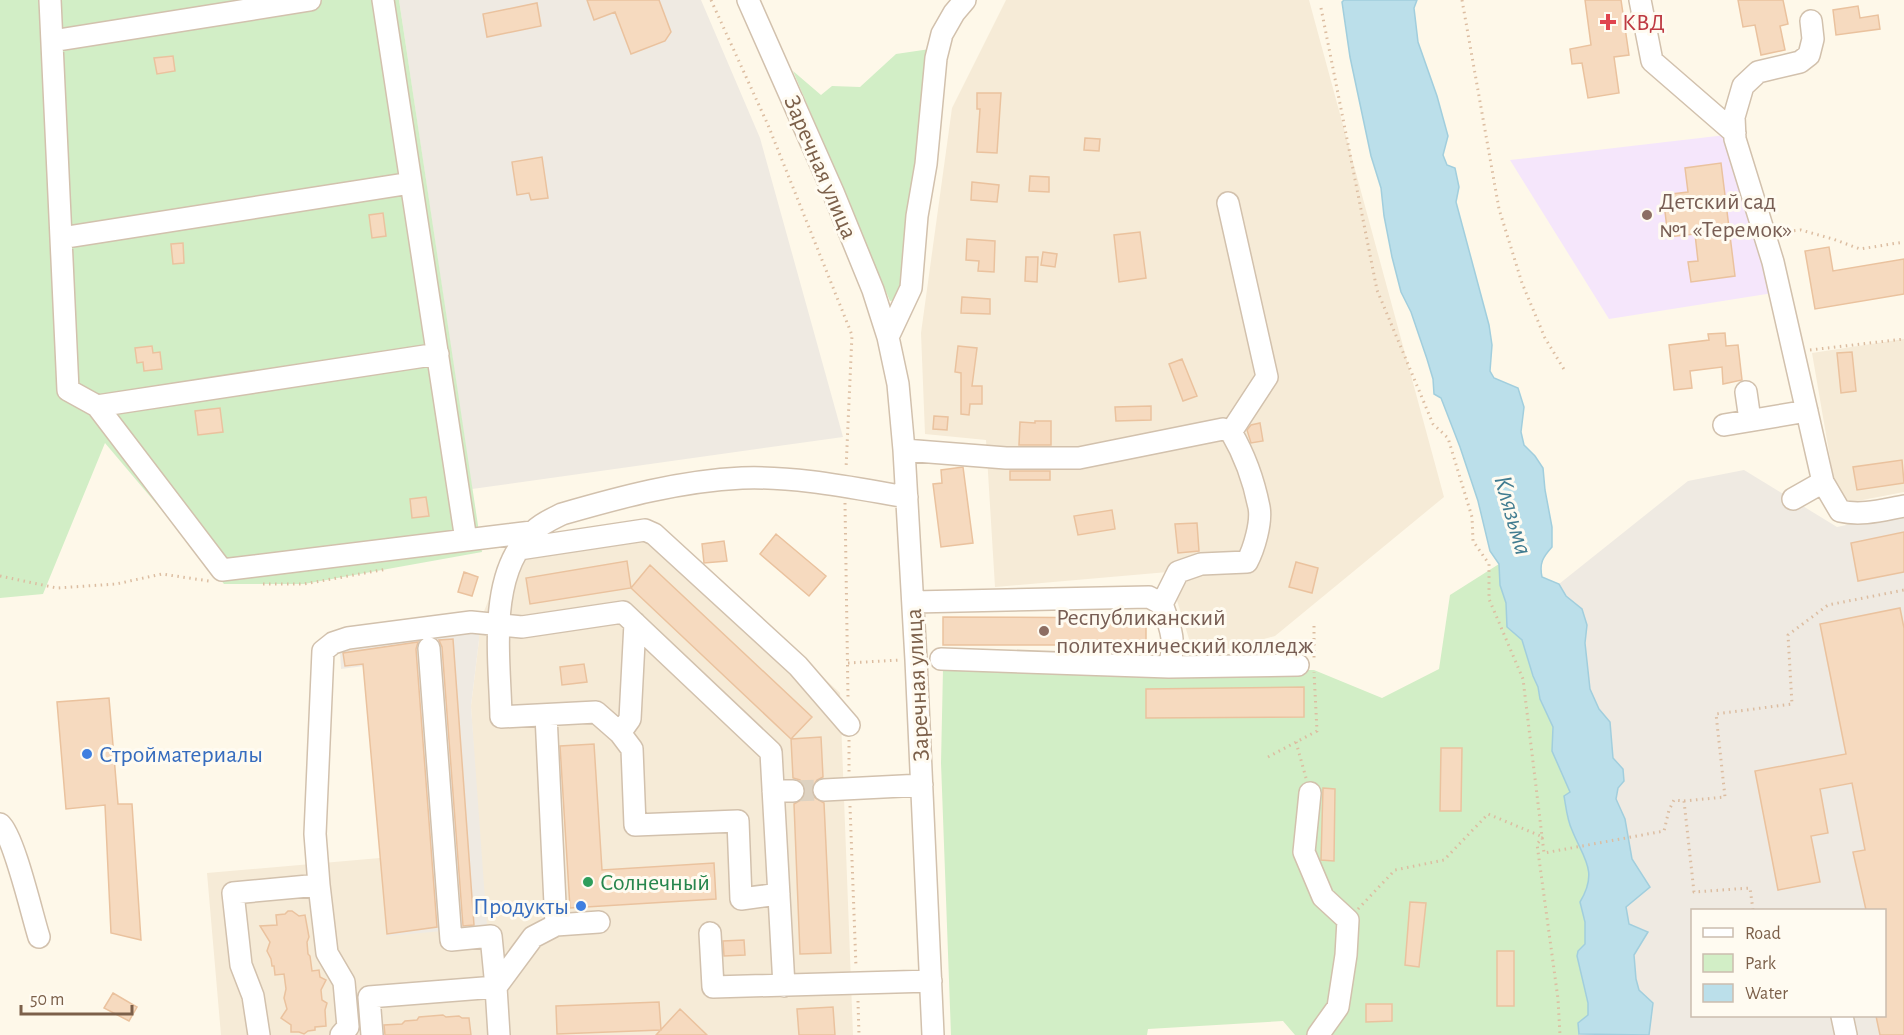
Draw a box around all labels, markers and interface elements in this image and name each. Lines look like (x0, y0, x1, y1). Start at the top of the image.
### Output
place label: КВД (1622, 11, 1665, 35)
marker: КВД (1599, 13, 1617, 31)
street label: Заречная улица (779, 92, 861, 243)
place label: Детский сад №1 «Теремок» (1659, 190, 1792, 242)
marker: Детский сад №1 «Теремок» (1640, 208, 1654, 222)
water label: Клязьма (1489, 473, 1537, 558)
place label: Республиканский политехнический колледж (1056, 606, 1314, 658)
street label: Заречная улица (902, 608, 934, 762)
marker: Республиканский политехнический колледж (1037, 624, 1051, 638)
place label: Стройматериалы (99, 743, 263, 767)
marker: Стройматериалы (80, 747, 94, 761)
place label: Солнечный (600, 871, 710, 895)
marker: Солнечный (581, 875, 595, 889)
place label: Продукты (473, 895, 569, 919)
marker: Продукты (574, 899, 588, 913)
legend (1691, 909, 1886, 1017)
text: Road (1745, 925, 1781, 943)
text: Park (1745, 955, 1777, 973)
scale bar (21, 978, 132, 1016)
text: Water (1745, 985, 1788, 1003)
text: 50 m (30, 991, 64, 1009)

